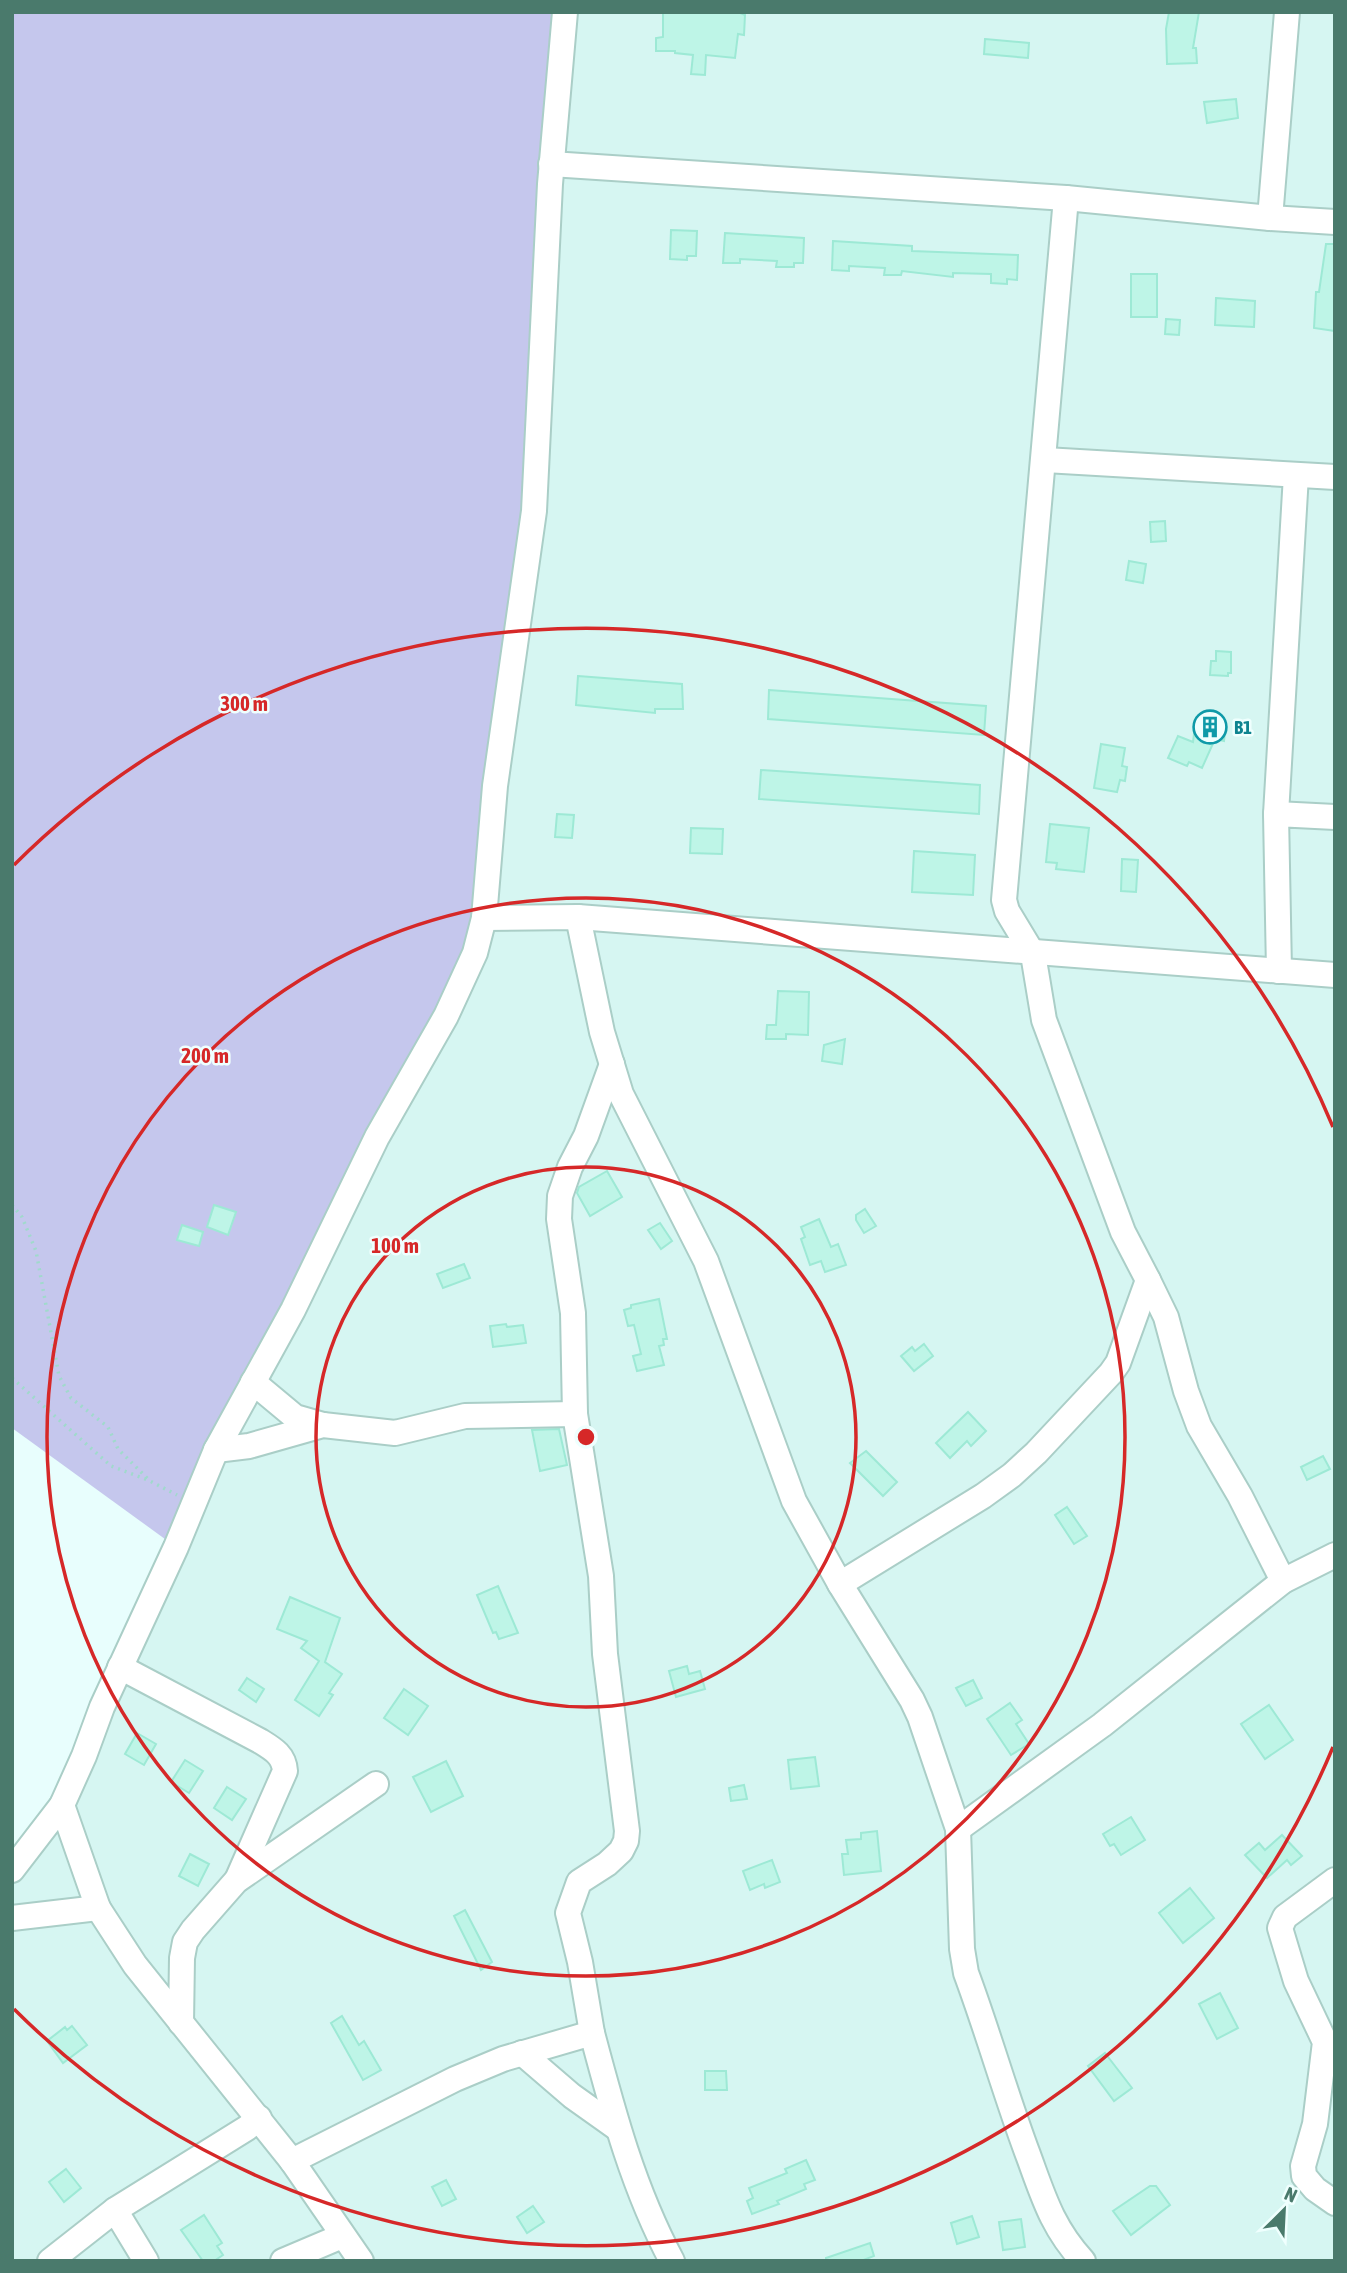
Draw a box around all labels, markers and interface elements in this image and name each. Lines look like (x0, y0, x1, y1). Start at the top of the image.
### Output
text: 300 m (220, 691, 268, 715)
building icon: B1 (1191, 708, 1229, 746)
place label: B1 (1234, 716, 1252, 738)
text: 200 m (181, 1043, 229, 1067)
text: 100 m (371, 1233, 419, 1257)
centre of rings (574, 1425, 598, 1449)
north arrow (1249, 2175, 1319, 2245)
text: N (1281, 2182, 1301, 2207)

